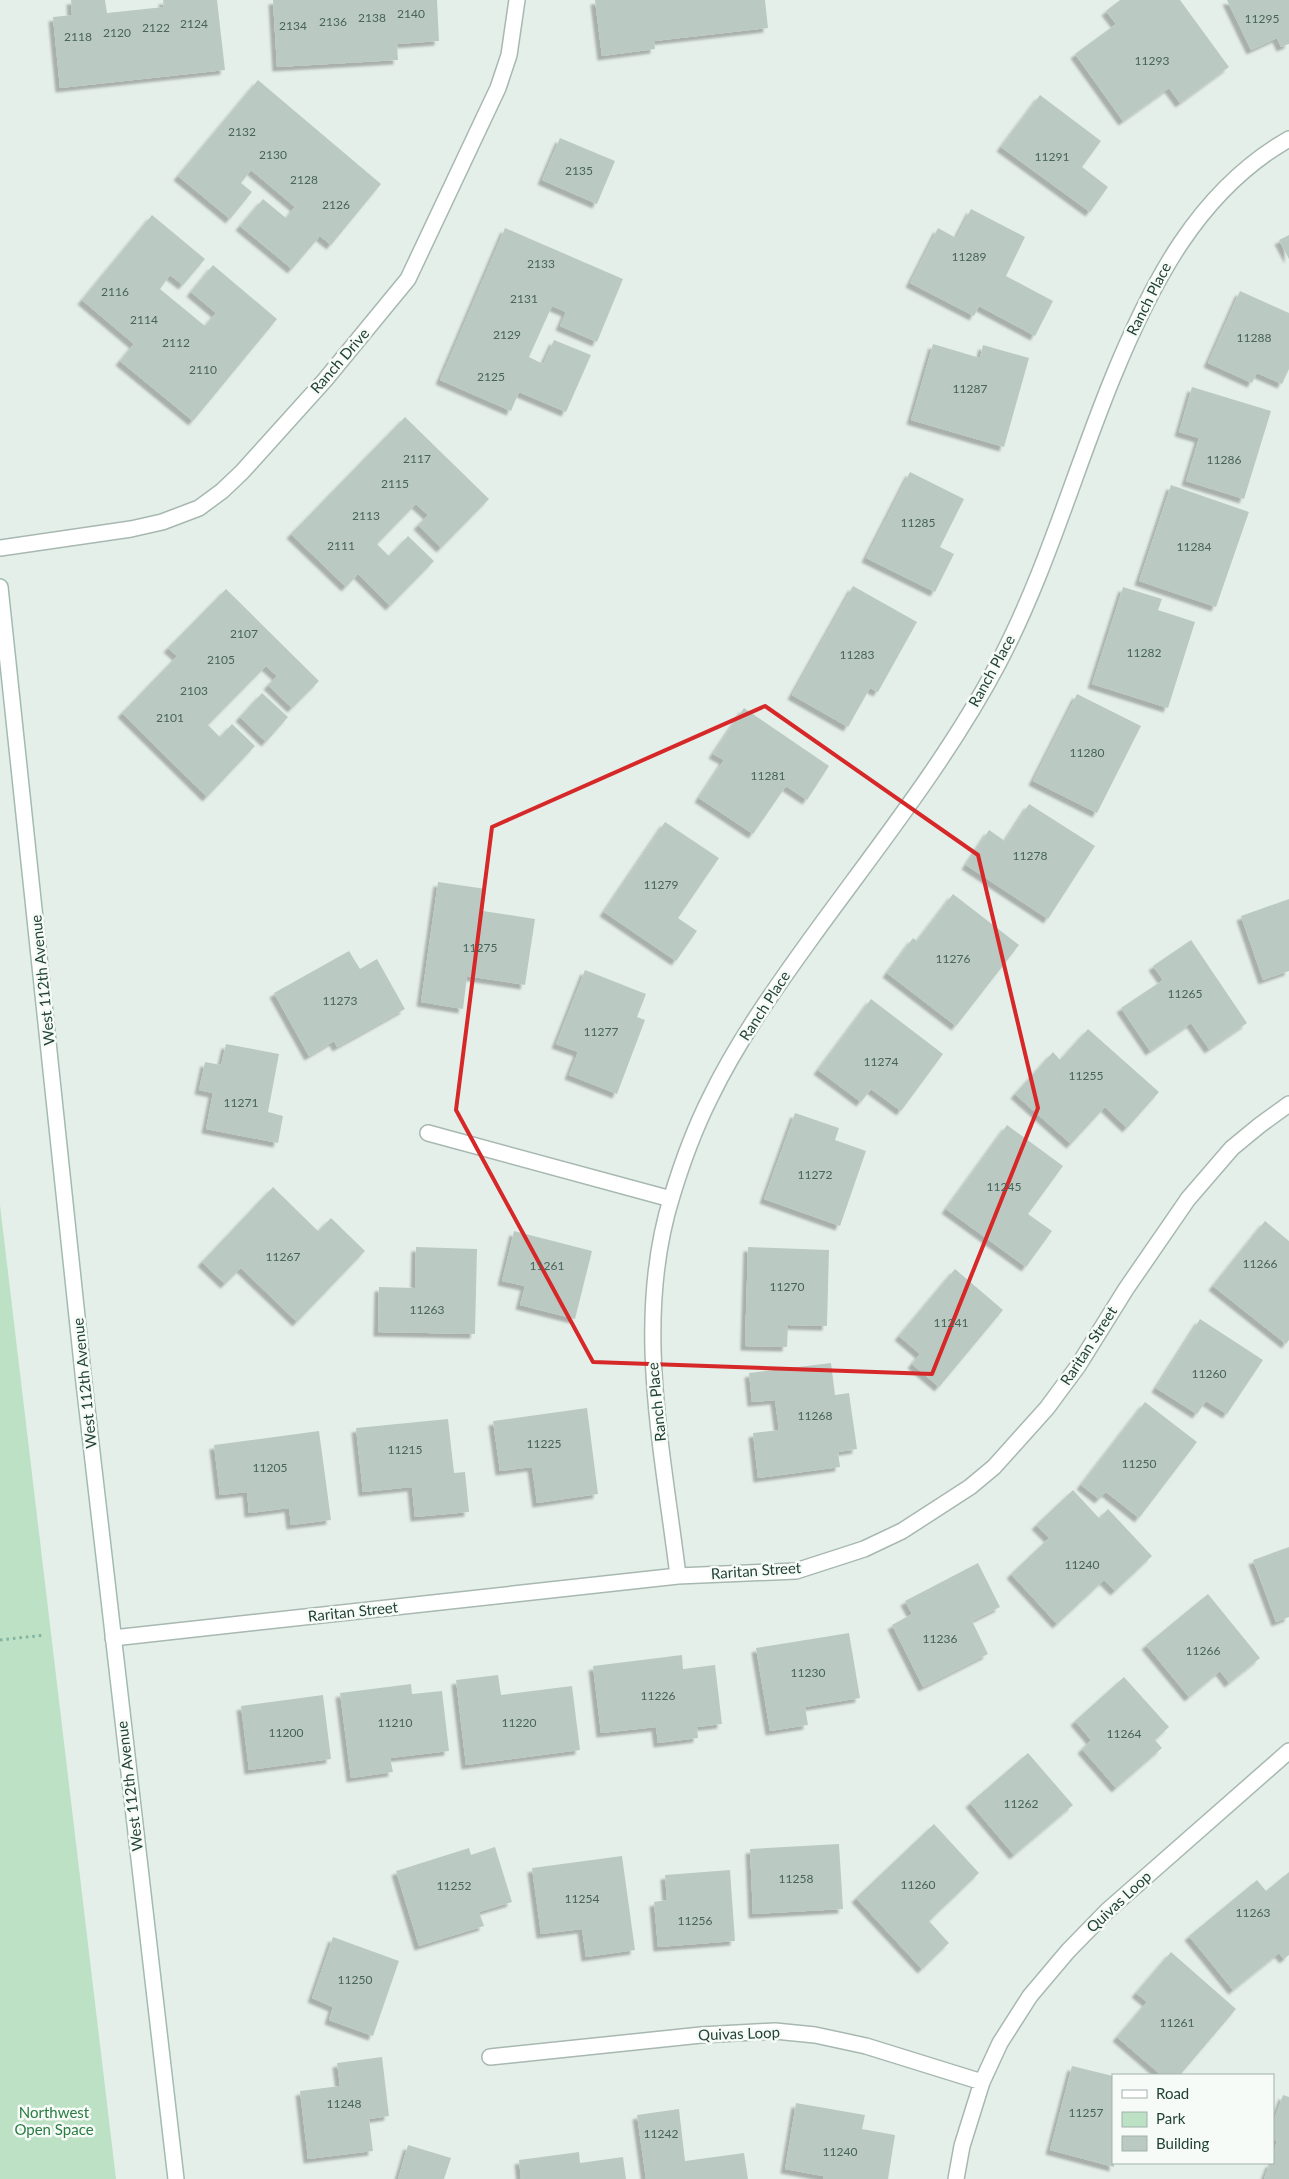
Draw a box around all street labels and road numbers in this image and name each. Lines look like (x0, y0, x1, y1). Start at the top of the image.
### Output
street label: Ranch Place (1122, 259, 1174, 338)
street label: Ranch Drive (306, 324, 372, 397)
street label: Ranch Place (964, 631, 1018, 710)
street label: West 112th Avenue (26, 914, 58, 1046)
street label: Ranch Place (735, 967, 793, 1044)
street label: Raritan Street (1056, 1302, 1121, 1388)
street label: West 112th Avenue (68, 1317, 100, 1449)
street label: Ranch Place (643, 1362, 669, 1443)
street label: Raritan Street (710, 1558, 802, 1582)
street label: Raritan Street (307, 1597, 399, 1625)
street label: West 112th Avenue (112, 1720, 146, 1852)
street label: Quivas Loop (1082, 1867, 1154, 1936)
street label: Quivas Loop (698, 2023, 780, 2043)

